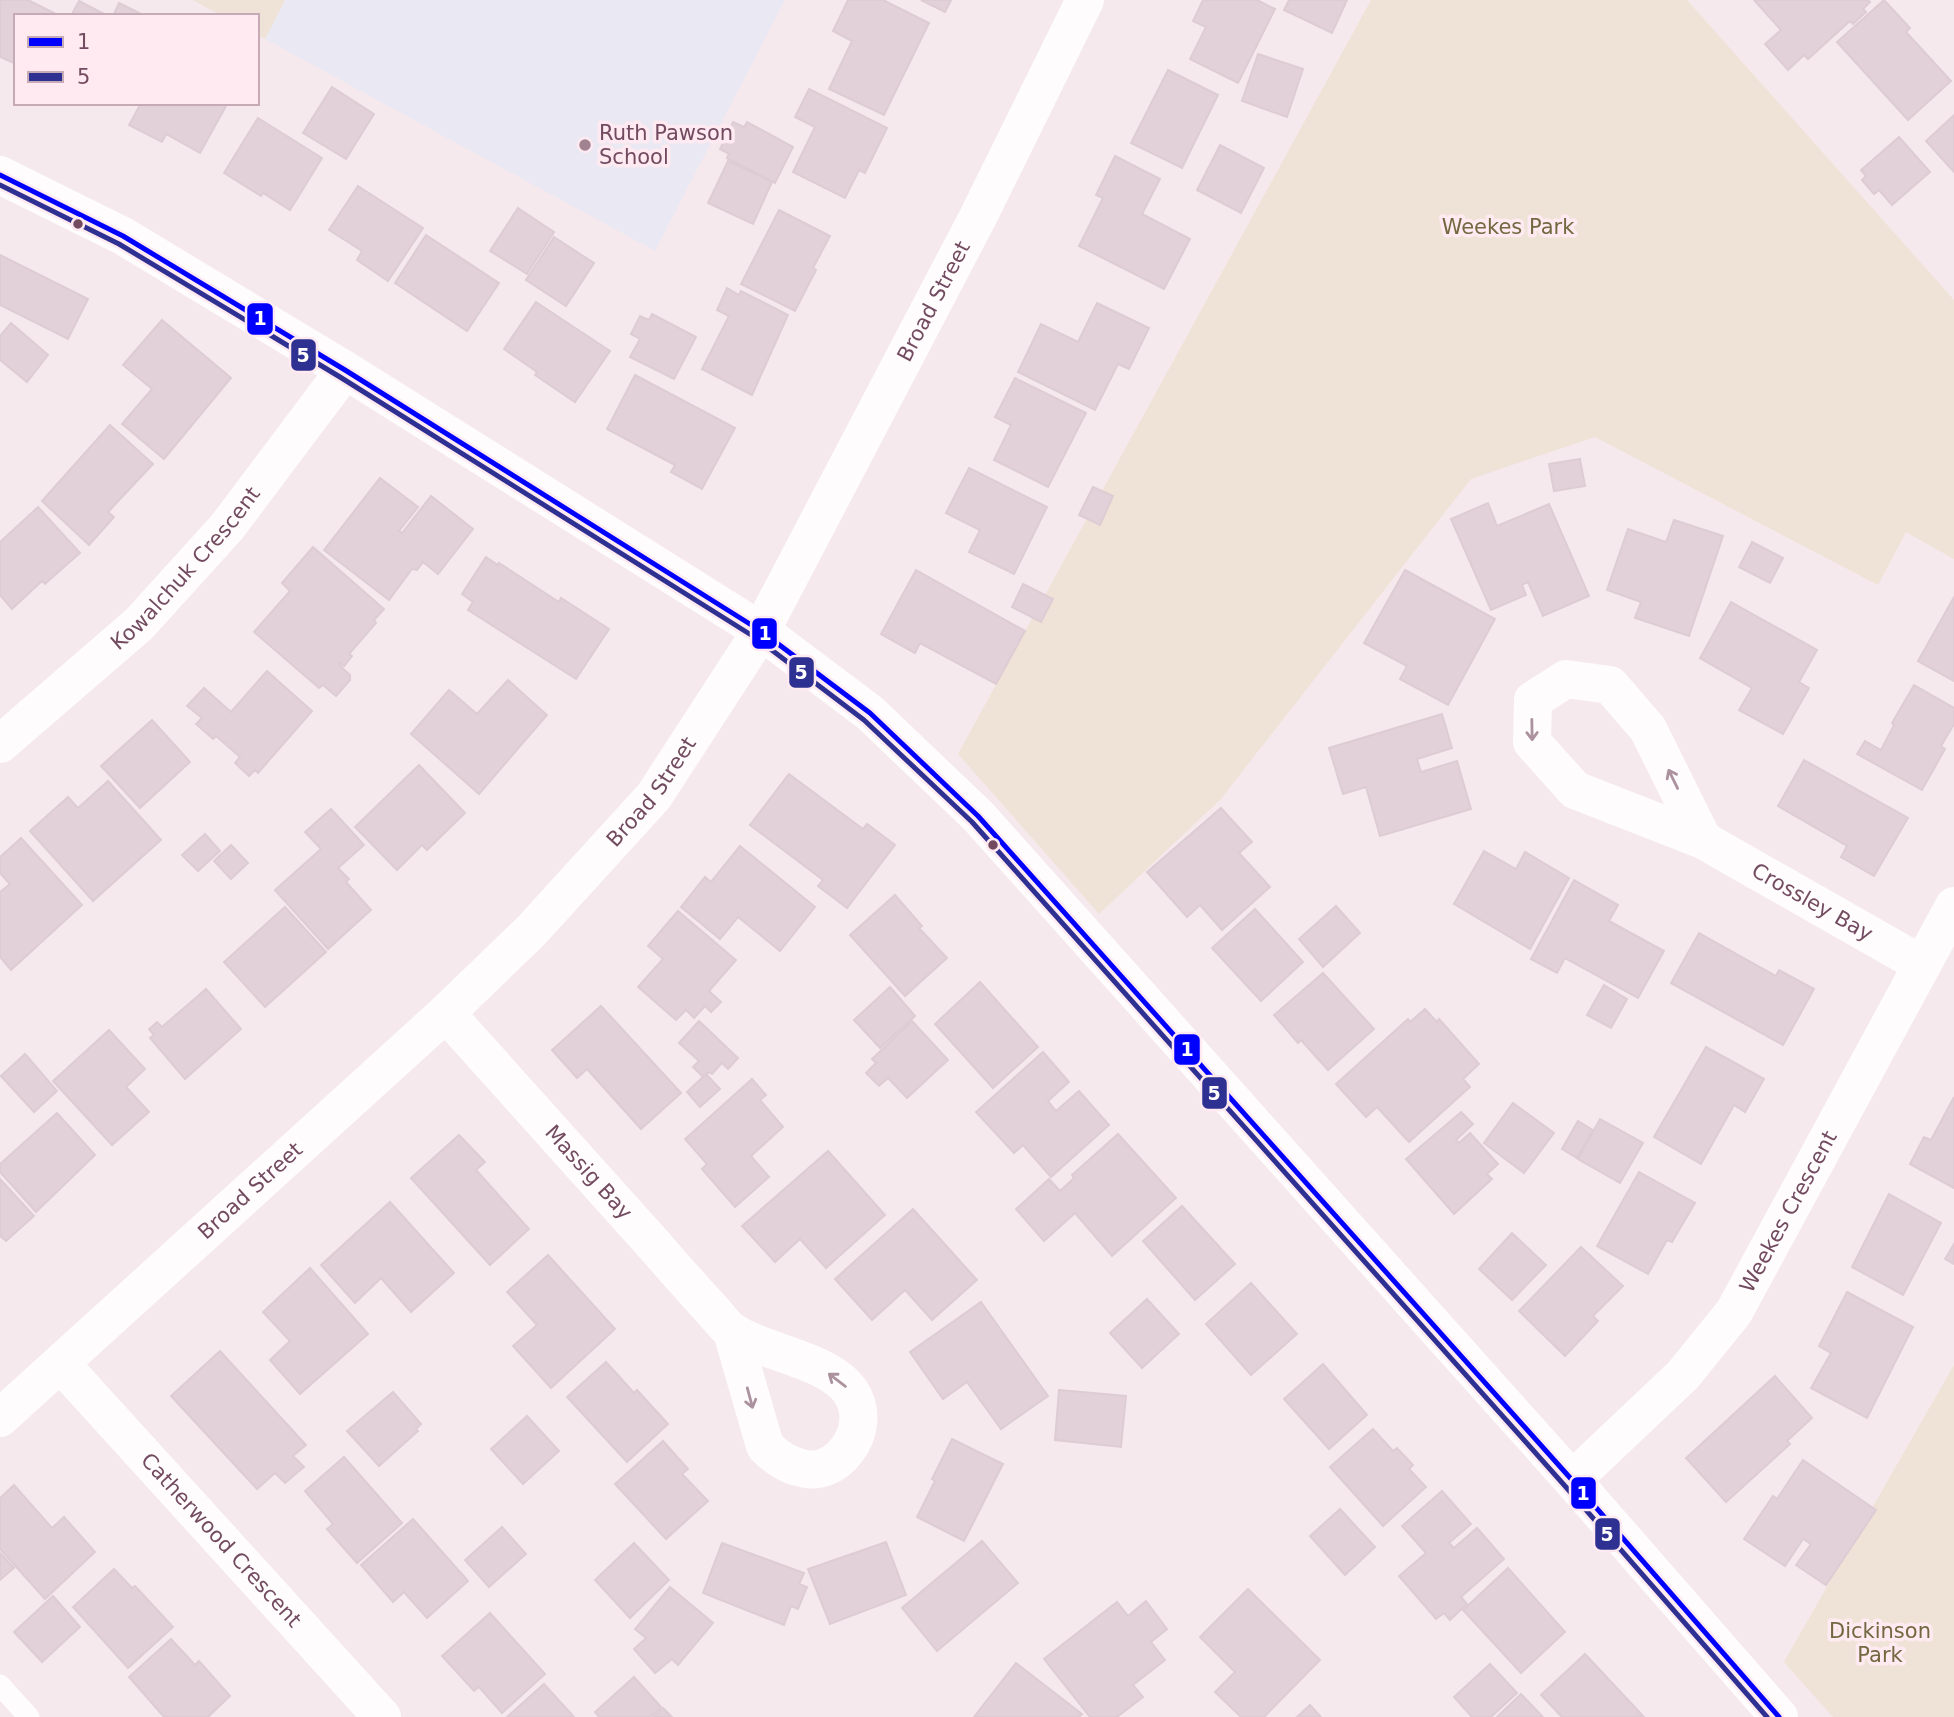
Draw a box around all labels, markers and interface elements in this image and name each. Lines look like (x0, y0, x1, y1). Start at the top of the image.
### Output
legend (14, 14, 259, 105)
text: 1 (77, 30, 90, 54)
text: 5 (77, 65, 90, 89)
place label: Ruth Pawson School (599, 121, 733, 169)
marker: Ruth Pawson School (577, 137, 593, 153)
park label: Weekes Park (1442, 215, 1575, 239)
unlabelled marker (71, 217, 85, 231)
street label: Broad Street (892, 237, 975, 365)
line badge: 1 (246, 302, 274, 336)
text: 1 (253, 307, 267, 329)
line badge: 5 (290, 338, 317, 372)
text: 5 (296, 344, 310, 366)
street label: Kowalchuk Crescent (106, 482, 265, 655)
line badge: 1 (751, 617, 778, 650)
text: 1 (758, 622, 772, 644)
line badge: 5 (788, 656, 815, 689)
text: 5 (794, 661, 808, 683)
one-way arrow (1525, 719, 1539, 742)
street label: Broad Street (602, 732, 701, 852)
one-way arrow (1665, 769, 1679, 790)
unlabelled marker (986, 838, 1000, 852)
street label: Crossley Bay (1747, 858, 1877, 946)
line badge: 1 (1173, 1033, 1201, 1066)
text: 1 (1180, 1038, 1194, 1060)
line badge: 5 (1201, 1076, 1228, 1110)
text: 5 (1207, 1082, 1221, 1104)
street label: Massig Bay (540, 1120, 637, 1224)
street label: Weekes Crescent (1735, 1127, 1842, 1297)
street label: Broad Street (193, 1137, 307, 1244)
one-way arrow (828, 1372, 846, 1387)
one-way arrow (744, 1386, 757, 1409)
street label: Catherwood Crescent (136, 1448, 306, 1632)
line badge: 1 (1570, 1476, 1597, 1510)
text: 1 (1576, 1482, 1590, 1504)
line badge: 5 (1594, 1517, 1621, 1551)
text: 5 (1600, 1523, 1614, 1545)
park label: Dickinson Park (1829, 1619, 1931, 1667)

